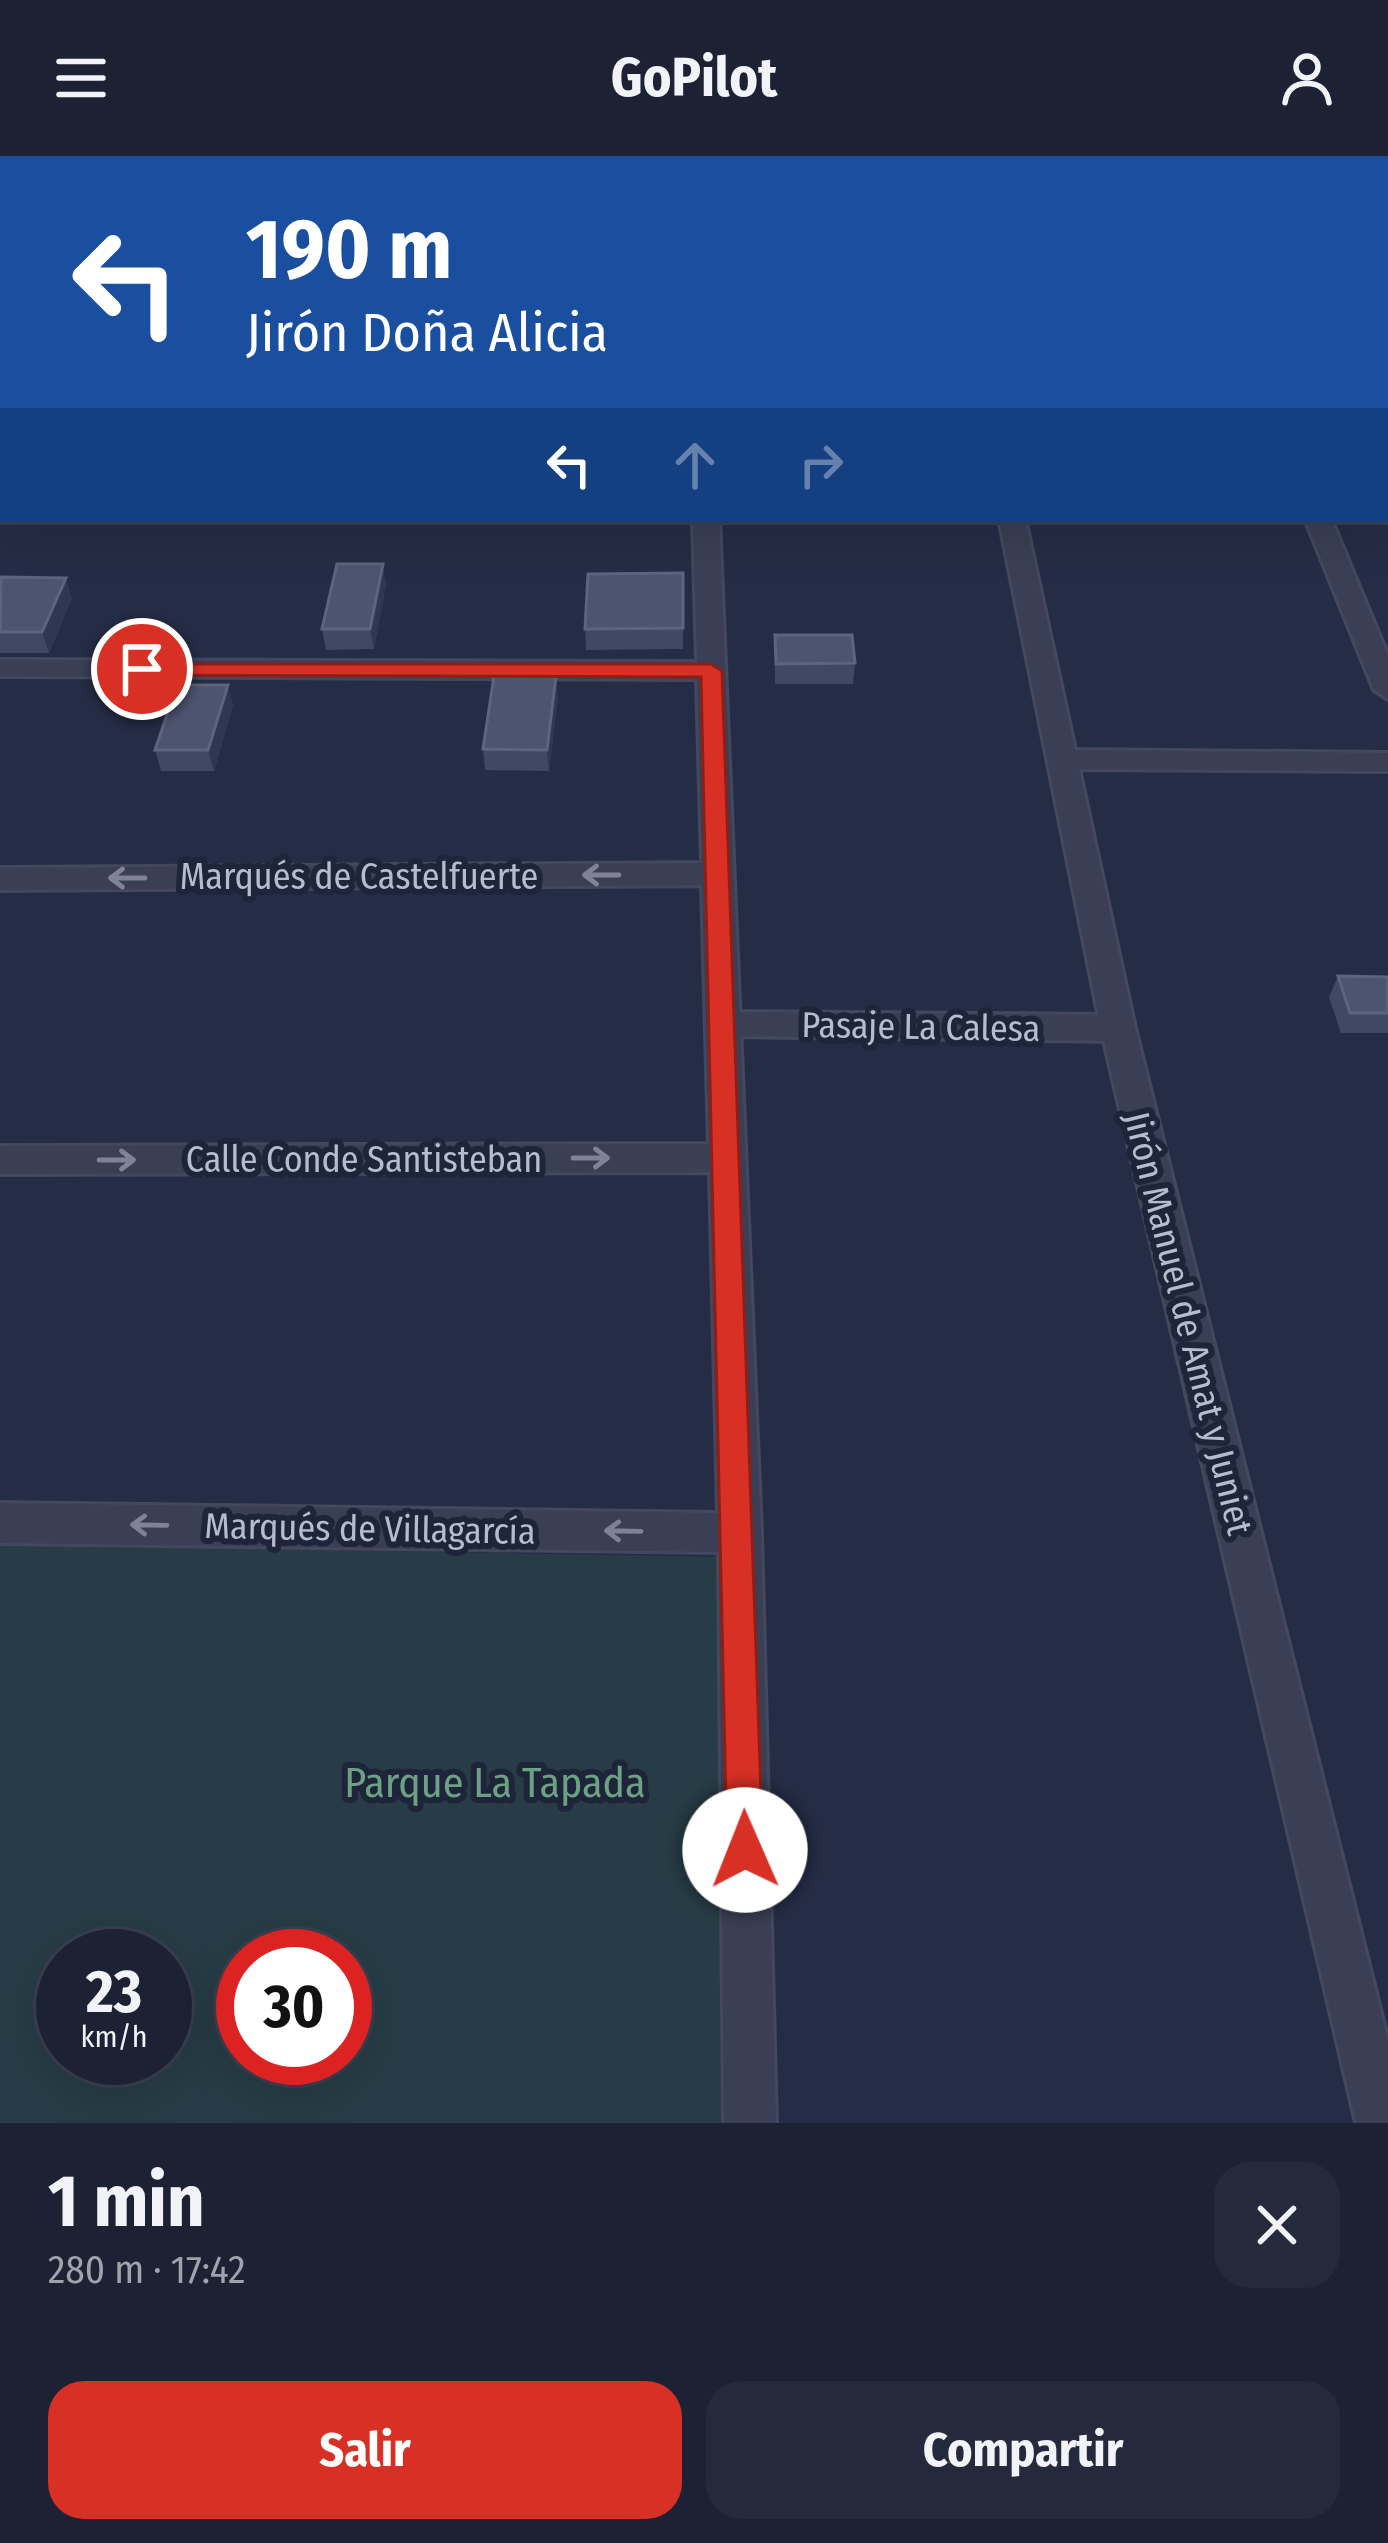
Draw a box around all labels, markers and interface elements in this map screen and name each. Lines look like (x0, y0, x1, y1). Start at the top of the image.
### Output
icon: menu (48, 45, 114, 111)
icon: person (1274, 45, 1340, 111)
text: GoPilot (611, 46, 777, 110)
text: 190 m (246, 199, 452, 300)
icon: left (48, 204, 204, 360)
text: Jirón Doña Alicia (246, 301, 608, 365)
icon: left (536, 432, 602, 498)
icon: ahead (662, 432, 728, 498)
icon: right (788, 432, 854, 498)
pin (91, 618, 193, 720)
icon: arrive (109, 636, 175, 702)
street label: Marqués de Castelfuerte (180, 855, 538, 899)
one-way arrow (582, 863, 621, 886)
one-way arrow (108, 867, 147, 890)
street label: Pasaje La Calesa (801, 1003, 1041, 1051)
street label: Jirón Manuel de Amat y Juniet (1114, 1107, 1262, 1540)
street label: Calle Conde Santisteban (186, 1138, 542, 1182)
one-way arrow (571, 1147, 610, 1169)
one-way arrow (97, 1149, 136, 1171)
street label: Marqués de Villagarcía (204, 1504, 536, 1554)
one-way arrow (130, 1514, 169, 1537)
one-way arrow (604, 1520, 643, 1542)
park label: Parque La Tapada (344, 1758, 646, 1808)
position arrow (682, 1787, 808, 1913)
speed limit sign: 30 (216, 1929, 372, 2085)
text: 23 (86, 1956, 142, 2028)
text: km/h (81, 2019, 147, 2055)
text: 1 min (48, 2159, 205, 2245)
button: close (1214, 2162, 1340, 2288)
text: 280 m · 17:42 (48, 2247, 245, 2293)
button: Salir (48, 2381, 682, 2519)
button: Compartir (706, 2381, 1340, 2519)

